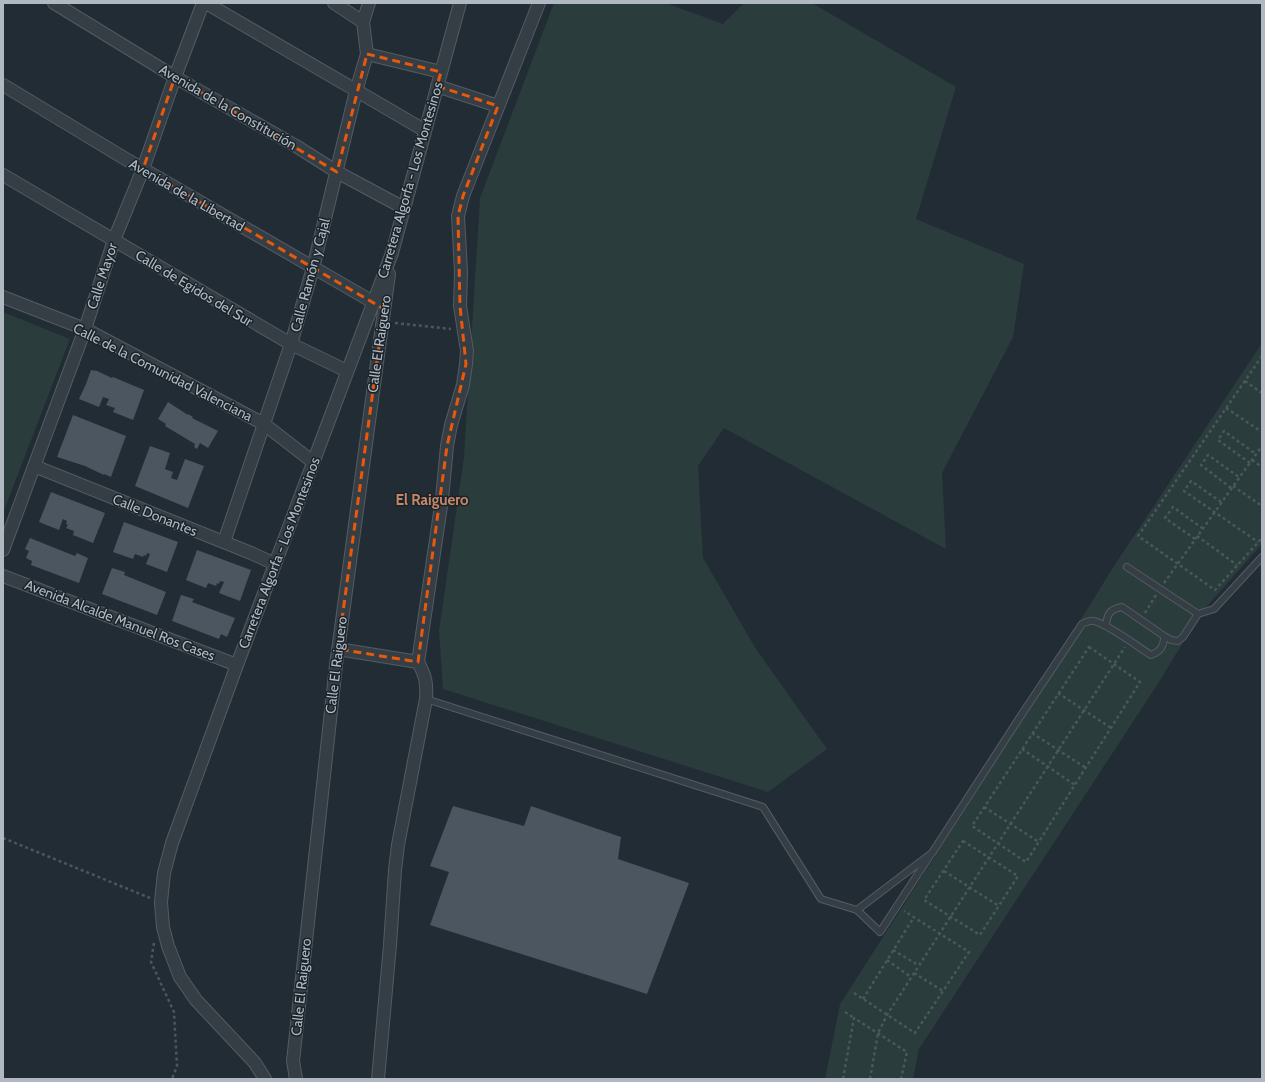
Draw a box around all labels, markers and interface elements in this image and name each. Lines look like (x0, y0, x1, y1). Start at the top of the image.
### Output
street label: Avenida de la Constitución (156, 60, 300, 154)
street label: Carretera Algorfa - Los Montesinos (373, 79, 447, 280)
street label: Avenida de la Libertad (126, 155, 248, 235)
street label: Calle Ramón y Cajal (286, 216, 334, 334)
street label: Calle Mayor (83, 240, 121, 312)
street label: Calle de Egidos del Sur (132, 246, 256, 330)
street label: Calle El Raiguero (363, 294, 395, 394)
street label: Calle de la Comunidad Valenciana (70, 319, 256, 425)
street label: Carretera Algorfa - Los Montesinos (234, 455, 324, 651)
street label: Calle Donantes (110, 490, 200, 540)
district label: El Raiguero (395, 491, 469, 509)
street label: Avenida Alcalde Manuel Ros Cases (22, 575, 218, 665)
street label: Calle El Raiguero (321, 615, 351, 715)
street label: Calle El Raiguero (287, 937, 315, 1037)

